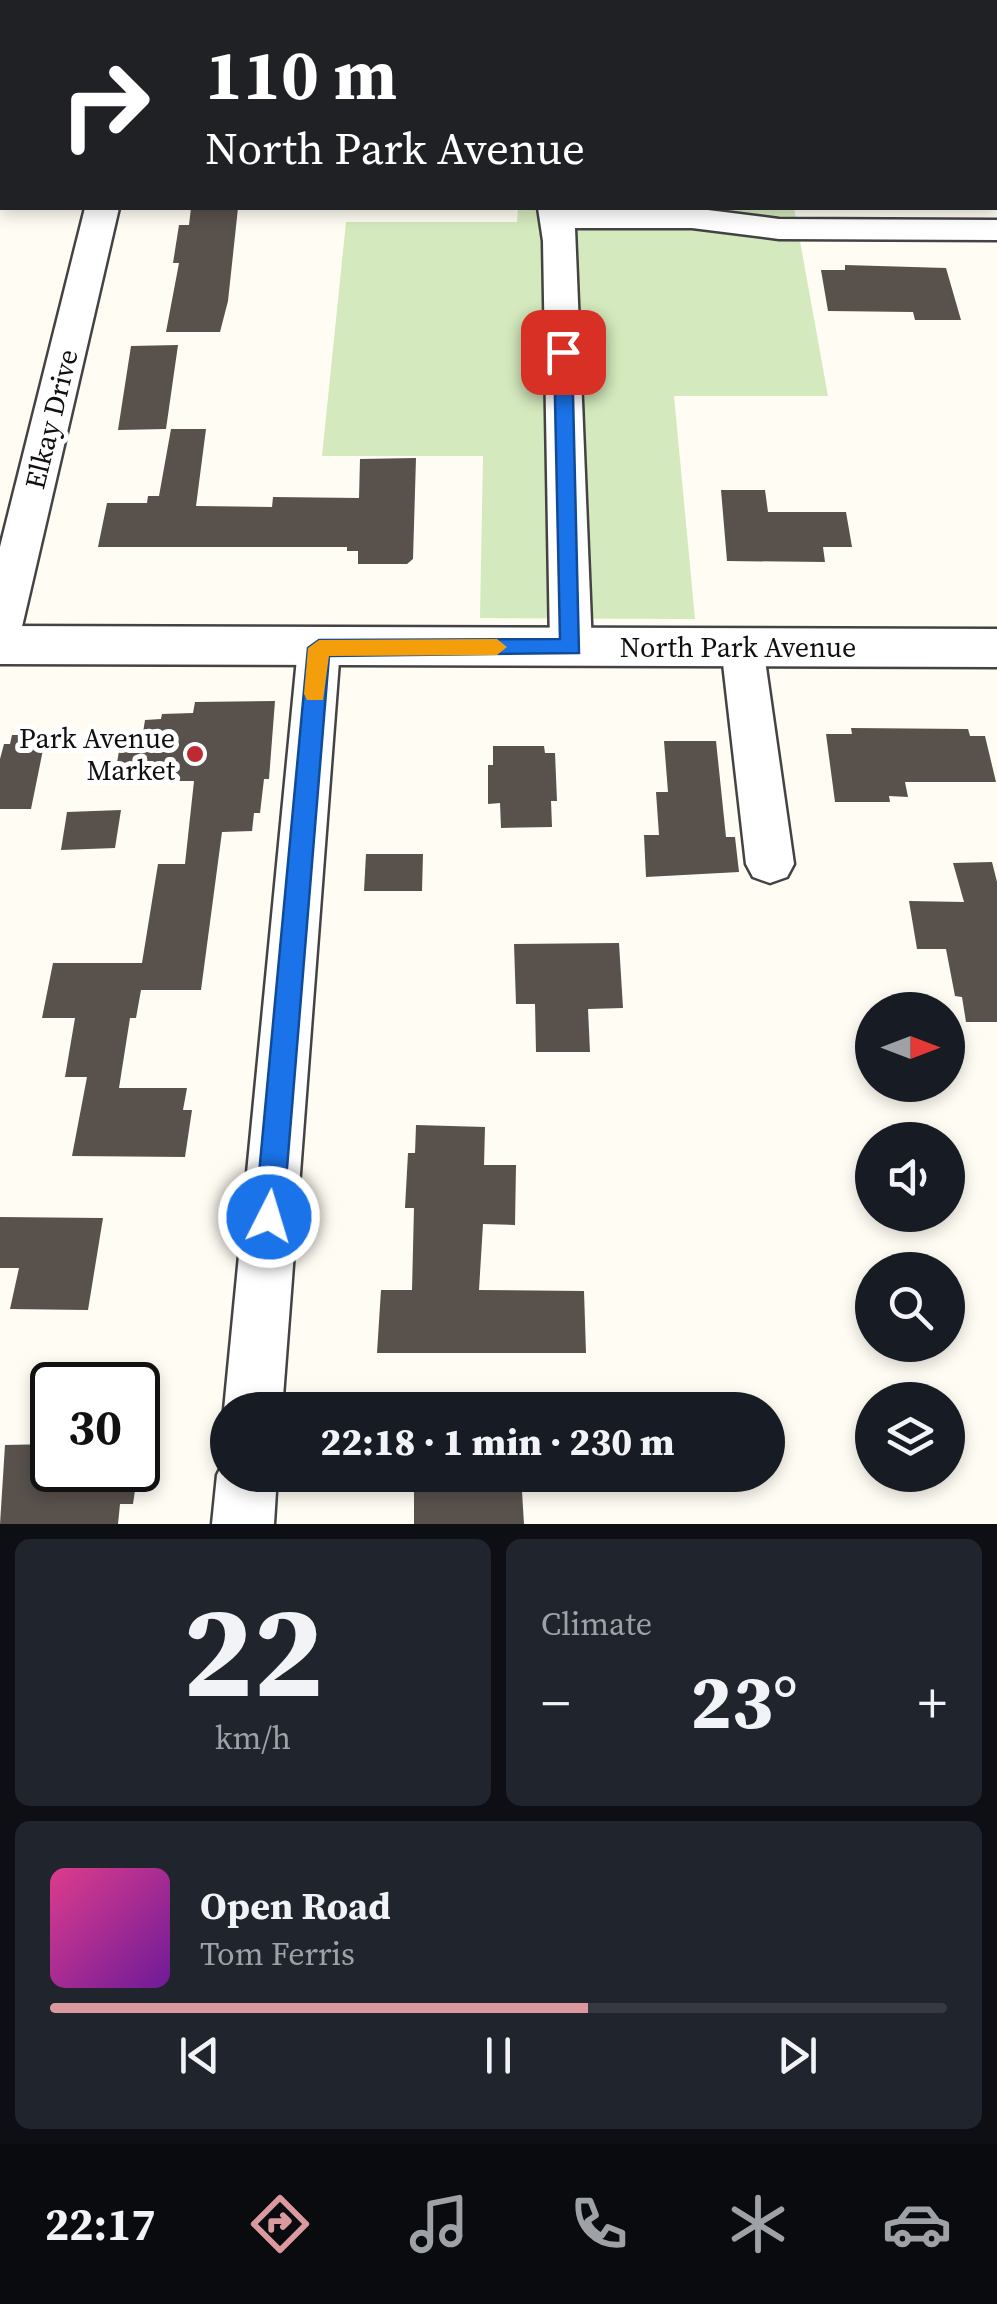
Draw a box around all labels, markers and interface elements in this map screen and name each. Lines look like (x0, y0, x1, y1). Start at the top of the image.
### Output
text: 110 m (205, 26, 397, 122)
icon: right (40, 40, 170, 170)
text: North Park Avenue (205, 117, 585, 179)
pin (521, 310, 606, 395)
icon: arrive (536, 325, 591, 380)
street label: Elkay Drive (15, 345, 87, 493)
street label: North Park Avenue (620, 628, 856, 666)
place label: Park Avenue Market (19, 719, 176, 789)
marker: Park Avenue Market (184, 743, 206, 765)
north arrow (855, 992, 965, 1102)
map controls (855, 992, 965, 1492)
button: sound (855, 1122, 965, 1232)
position arrow (217, 1165, 321, 1269)
button: search (855, 1252, 965, 1362)
speed limit sign: 30 (30, 1362, 160, 1492)
button: layers (855, 1382, 965, 1492)
text: 22:18 · 1 min · 230 m (320, 1416, 675, 1468)
text: 22 (183, 1561, 323, 1740)
text: Climate (541, 1602, 652, 1646)
text: 23° (690, 1650, 798, 1753)
text: − (541, 1665, 570, 1740)
text: + (918, 1665, 947, 1740)
text: km/h (215, 1716, 291, 1760)
text: Open Road (200, 1880, 391, 1932)
text: Tom Ferris (200, 1932, 355, 1976)
icon: previous (172, 2028, 227, 2083)
icon: pause (471, 2028, 526, 2083)
icon: next (770, 2028, 825, 2083)
icon: directions (245, 2189, 315, 2259)
icon: music (404, 2189, 474, 2259)
icon: phone (564, 2189, 634, 2259)
icon: climate (723, 2189, 793, 2259)
icon: car (882, 2189, 952, 2259)
text: 22:17 (45, 2193, 156, 2255)

